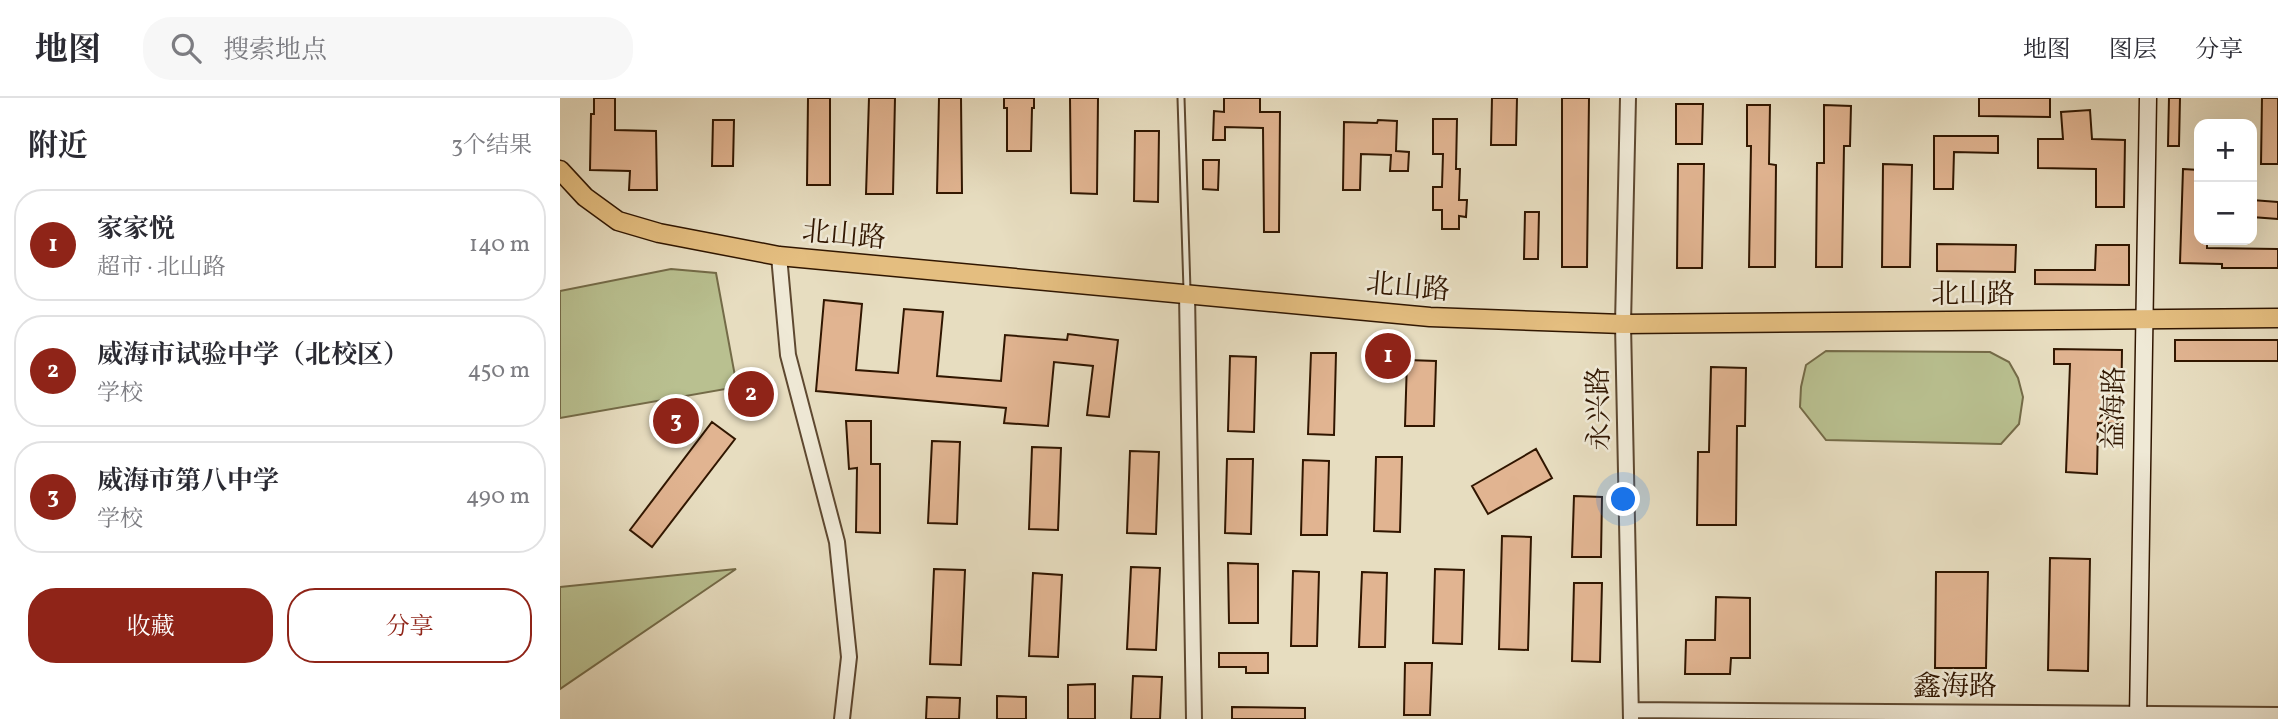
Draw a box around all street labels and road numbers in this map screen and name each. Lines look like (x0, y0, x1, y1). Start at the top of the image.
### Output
street label: 北山路 (800, 213, 888, 259)
street label: 北山路 (1364, 265, 1452, 311)
street label: 北山路 (1931, 276, 2015, 315)
street label: 益海路 (2095, 366, 2135, 450)
street label: 永兴路 (1580, 367, 1620, 451)
street label: 鑫海路 (1913, 668, 1997, 707)

